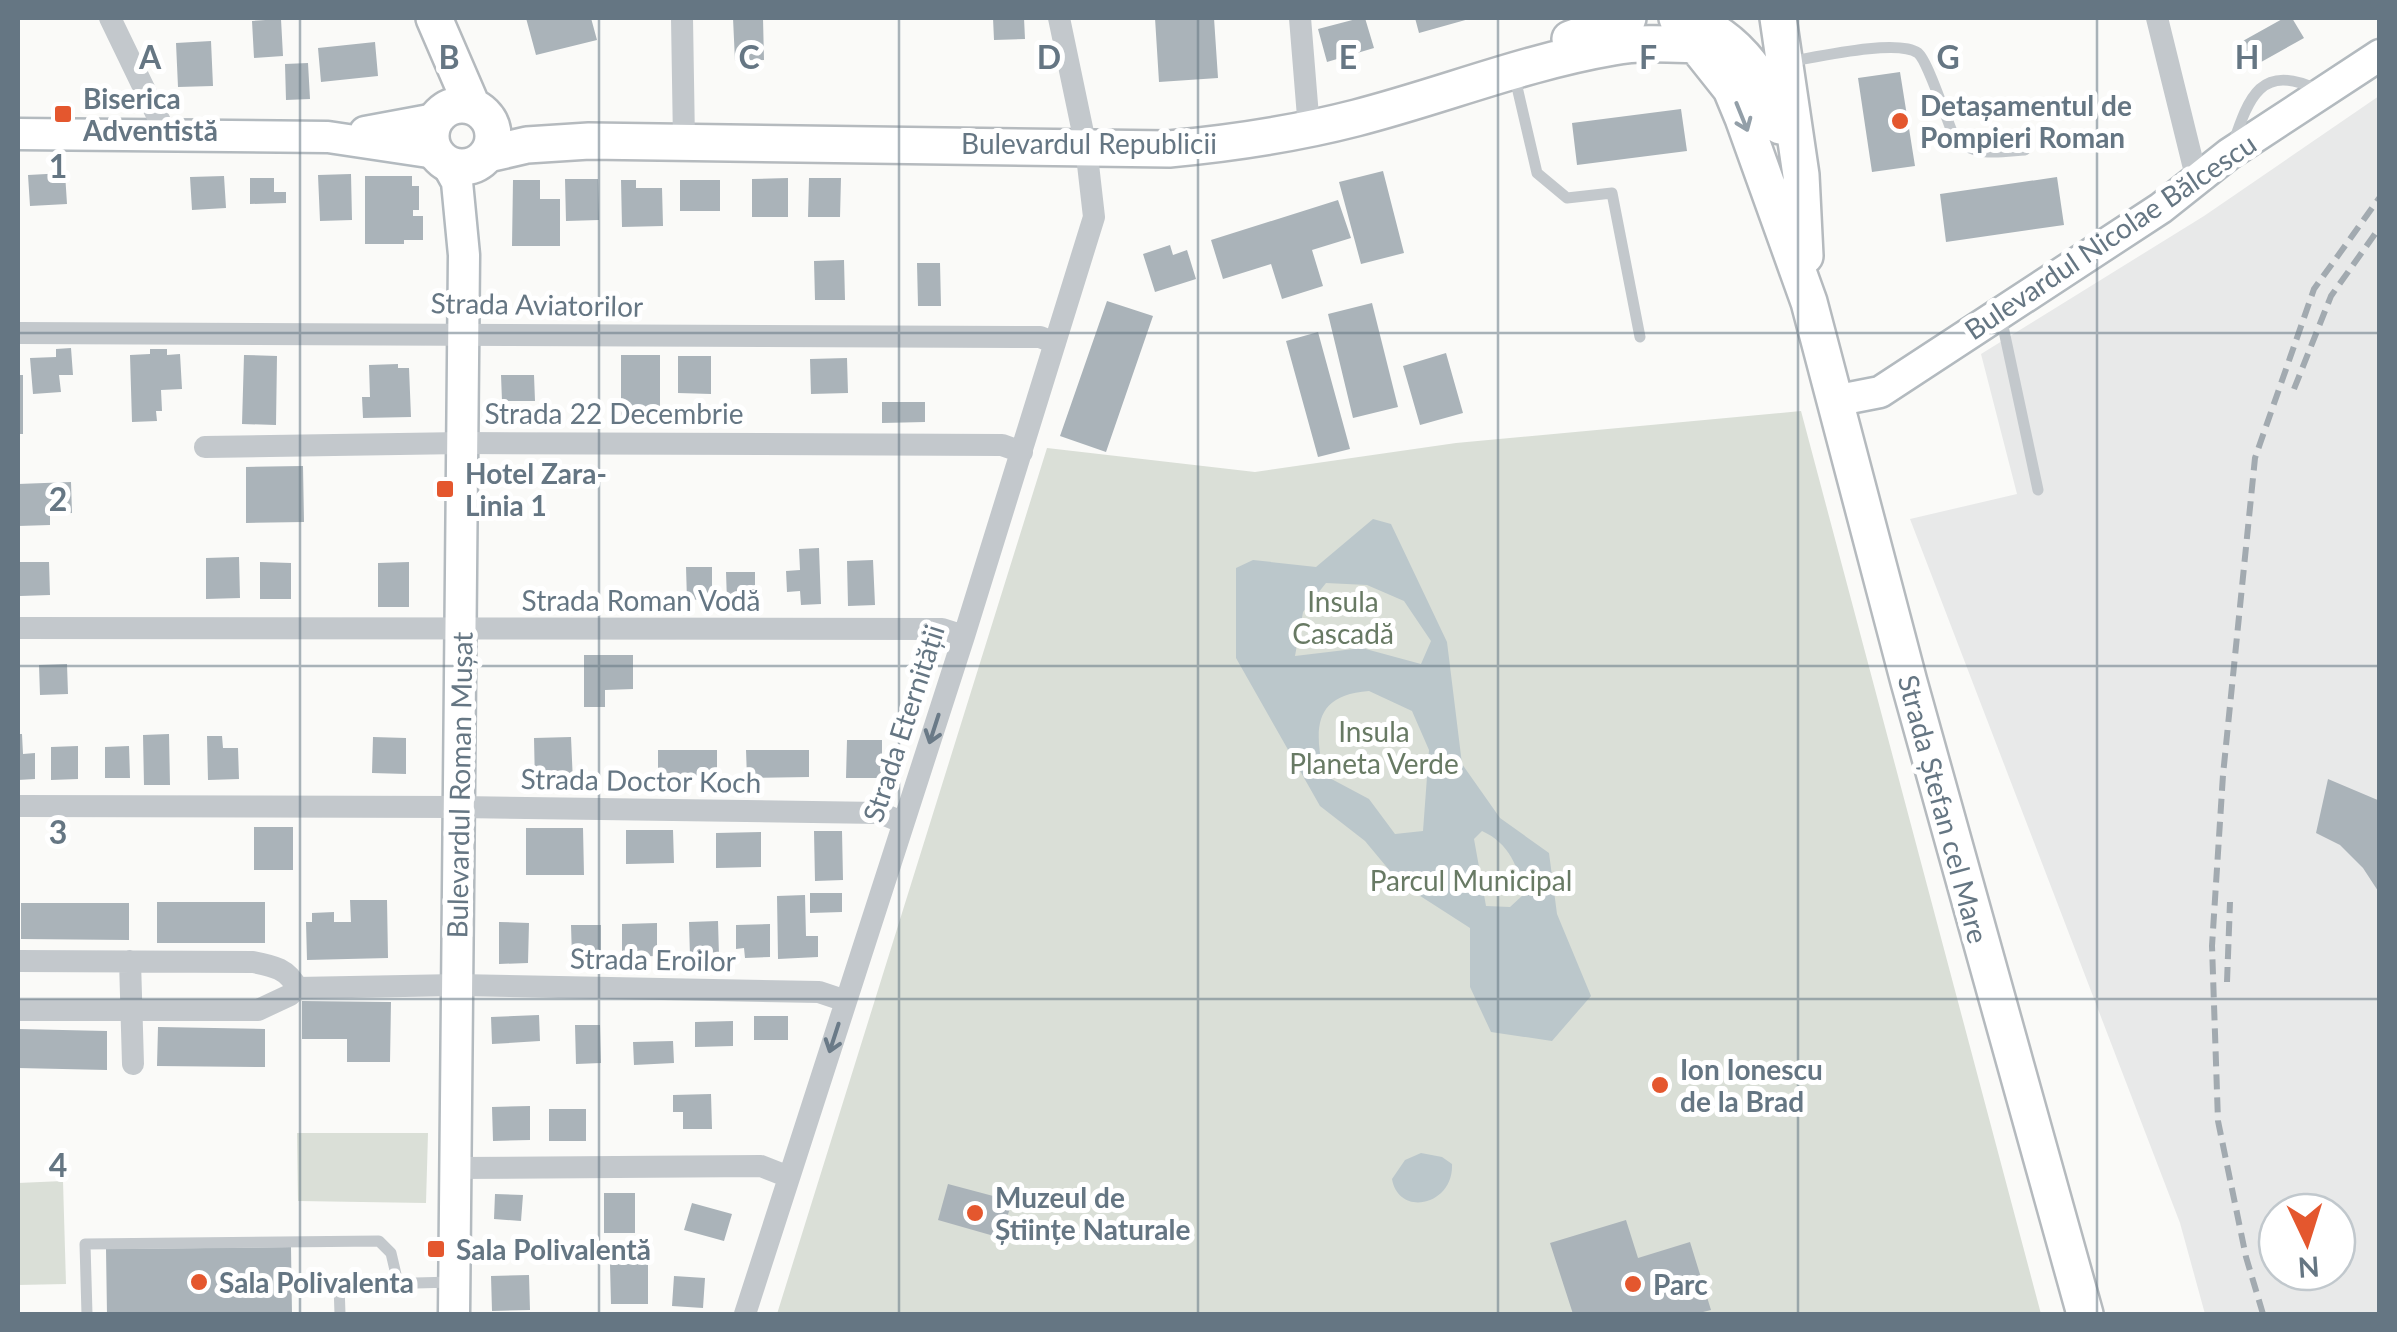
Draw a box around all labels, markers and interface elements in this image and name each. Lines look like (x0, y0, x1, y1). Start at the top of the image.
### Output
text: A (138, 37, 162, 76)
text: B (438, 37, 460, 76)
text: C (738, 37, 760, 76)
text: D (1037, 37, 1061, 76)
text: E (1339, 37, 1357, 76)
text: F (1639, 37, 1657, 76)
text: G (1936, 37, 1960, 76)
text: H (2235, 37, 2259, 76)
place label: Biserica Adventistă (82, 81, 218, 147)
place label: Detașamentul de Pompieri Roman (1920, 88, 2132, 154)
one-way arrow (1735, 101, 1753, 132)
marker: Biserica Adventistă (52, 103, 74, 125)
marker: Detașamentul de Pompieri Roman (1889, 110, 1911, 132)
street label: Bulevardul Republicii (961, 126, 1217, 160)
street label: Bulevardul Nicolae Bălcescu (1958, 126, 2262, 346)
text: 1 (49, 146, 67, 185)
street label: Strada Aviatorilor (430, 285, 644, 323)
street label: Strada 22 Decembrie (484, 396, 744, 430)
place label: Hotel Zara- Linia 1 (465, 456, 607, 522)
marker: Hotel Zara- Linia 1 (434, 478, 456, 500)
text: 2 (49, 479, 67, 518)
street label: Strada Roman Vodă (522, 583, 760, 617)
park label: Insula Cascadă (1292, 584, 1394, 650)
street label: Strada Eternității (855, 620, 951, 826)
street label: Bulevardul Roman Mușat (439, 631, 479, 939)
street label: Strada Ștefan cel Mare (1892, 671, 1996, 947)
one-way arrow (924, 712, 942, 744)
park label: Insula Planeta Verde (1289, 714, 1459, 780)
street label: Strada Doctor Koch (520, 761, 762, 799)
text: 3 (49, 812, 67, 851)
park label: Parcul Municipal (1370, 863, 1572, 897)
street label: Strada Eroilor (570, 941, 736, 977)
one-way arrow (824, 1022, 842, 1053)
place label: Ion Ionescu de la Brad (1680, 1052, 1823, 1118)
marker: Ion Ionescu de la Brad (1649, 1074, 1671, 1096)
text: 4 (49, 1145, 67, 1184)
place label: Muzeul de Științe Naturale (995, 1180, 1190, 1246)
north arrow (2257, 1192, 2357, 1292)
marker: Muzeul de Științe Naturale (964, 1202, 986, 1224)
place label: Sala Polivalentă (456, 1232, 651, 1266)
marker: Sala Polivalentă (425, 1238, 447, 1260)
text: N (2297, 1250, 2321, 1286)
place label: Sala Polivalenta (219, 1265, 414, 1299)
place label: Parc (1653, 1267, 1708, 1301)
marker: Sala Polivalenta (188, 1271, 210, 1293)
marker: Parc (1622, 1273, 1644, 1295)

